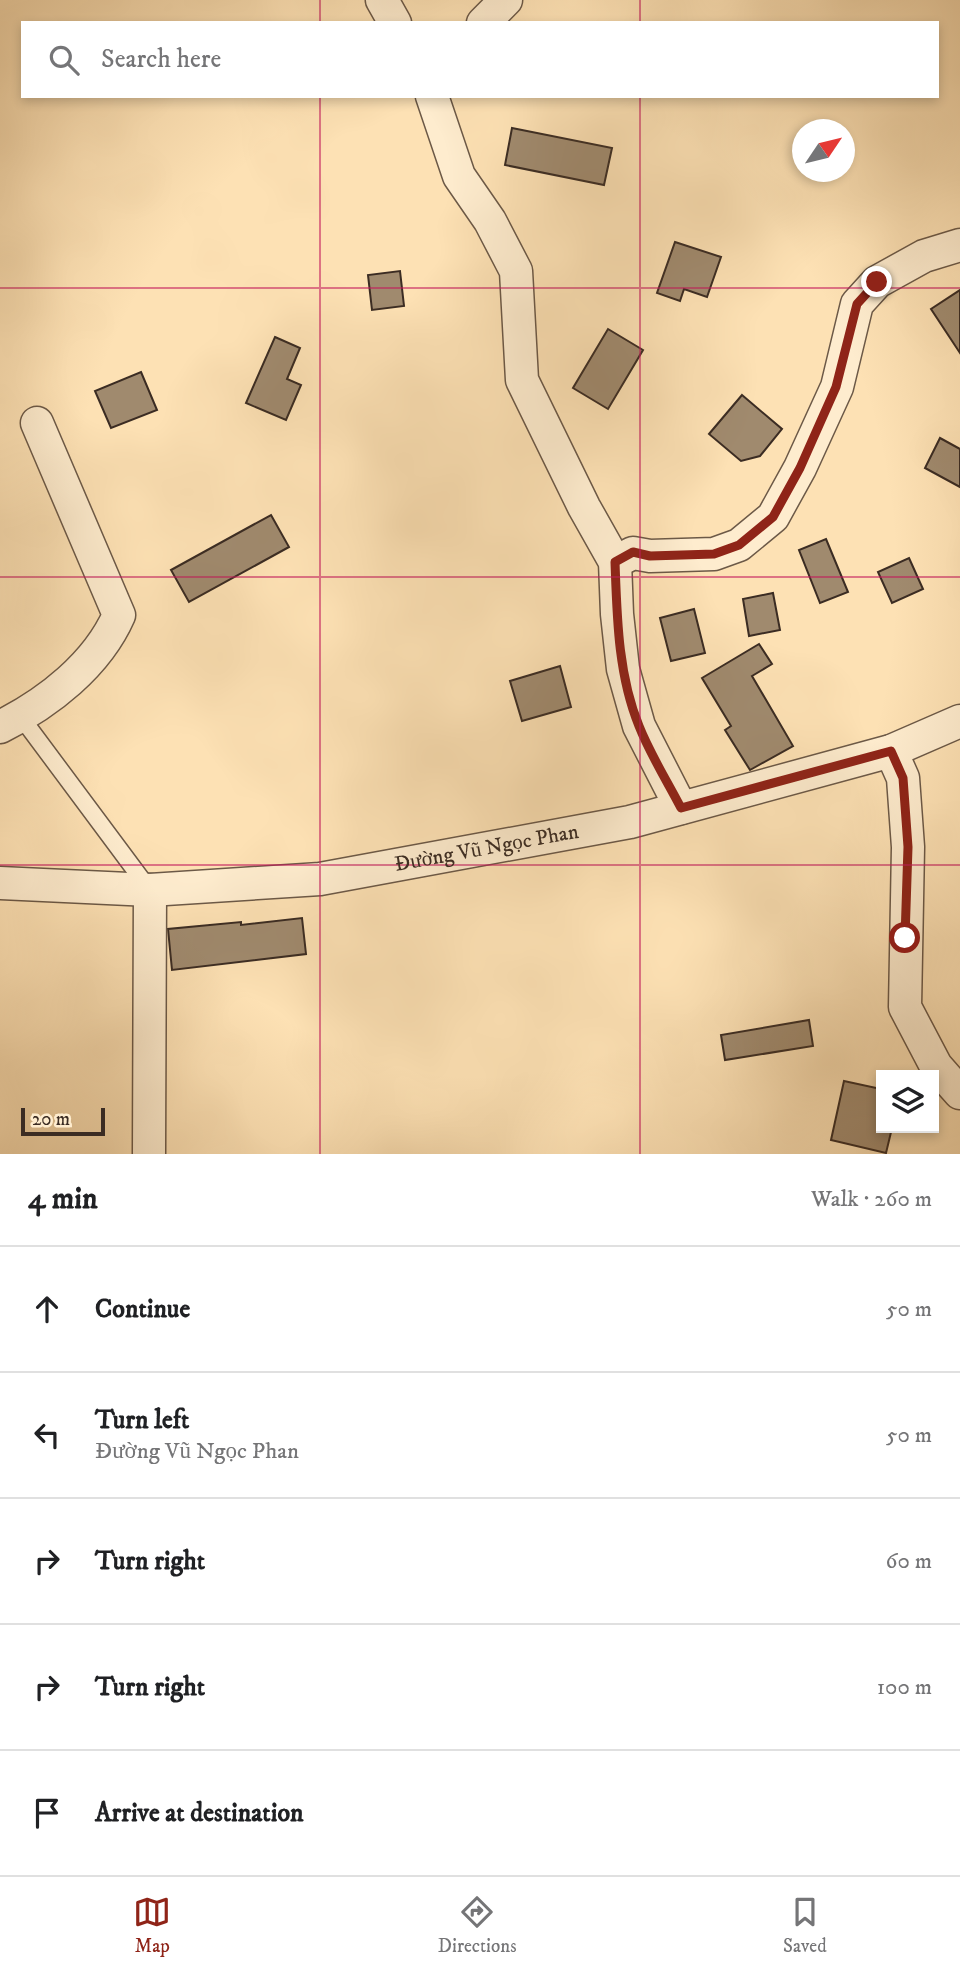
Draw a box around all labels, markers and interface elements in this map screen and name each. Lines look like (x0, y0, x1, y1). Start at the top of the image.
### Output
search box (21, 21, 939, 98)
icon: search (45, 41, 83, 79)
text: Search here (101, 43, 221, 76)
north arrow (792, 119, 855, 182)
route end (861, 266, 892, 297)
street label: Đường Vũ Ngọc Phan (393, 819, 581, 878)
route start (889, 922, 920, 953)
map controls (876, 1070, 939, 1133)
button: layers (876, 1070, 939, 1133)
scale bar (21, 1105, 105, 1137)
text: 20 m (32, 1108, 70, 1131)
text: 4 min (28, 1181, 98, 1218)
text: Walk · 260 m (811, 1185, 932, 1214)
icon: ahead (28, 1290, 66, 1328)
text: Continue (95, 1293, 190, 1326)
text: 50 m (886, 1295, 932, 1324)
text: Turn left (95, 1404, 189, 1437)
icon: left (28, 1416, 66, 1454)
text: 50 m (886, 1421, 932, 1450)
text: Đường Vũ Ngọc Phan (95, 1437, 299, 1466)
icon: right (28, 1542, 66, 1580)
text: Turn right (95, 1545, 205, 1578)
text: 60 m (885, 1547, 932, 1576)
icon: right (28, 1668, 66, 1706)
text: Turn right (95, 1671, 205, 1704)
text: 100 m (877, 1673, 932, 1702)
icon: arrive (28, 1794, 66, 1832)
text: Arrive at destination (95, 1797, 304, 1830)
tab: Map (133, 1893, 171, 1958)
tab: Directions (438, 1893, 517, 1958)
tab: Saved (783, 1893, 827, 1958)

